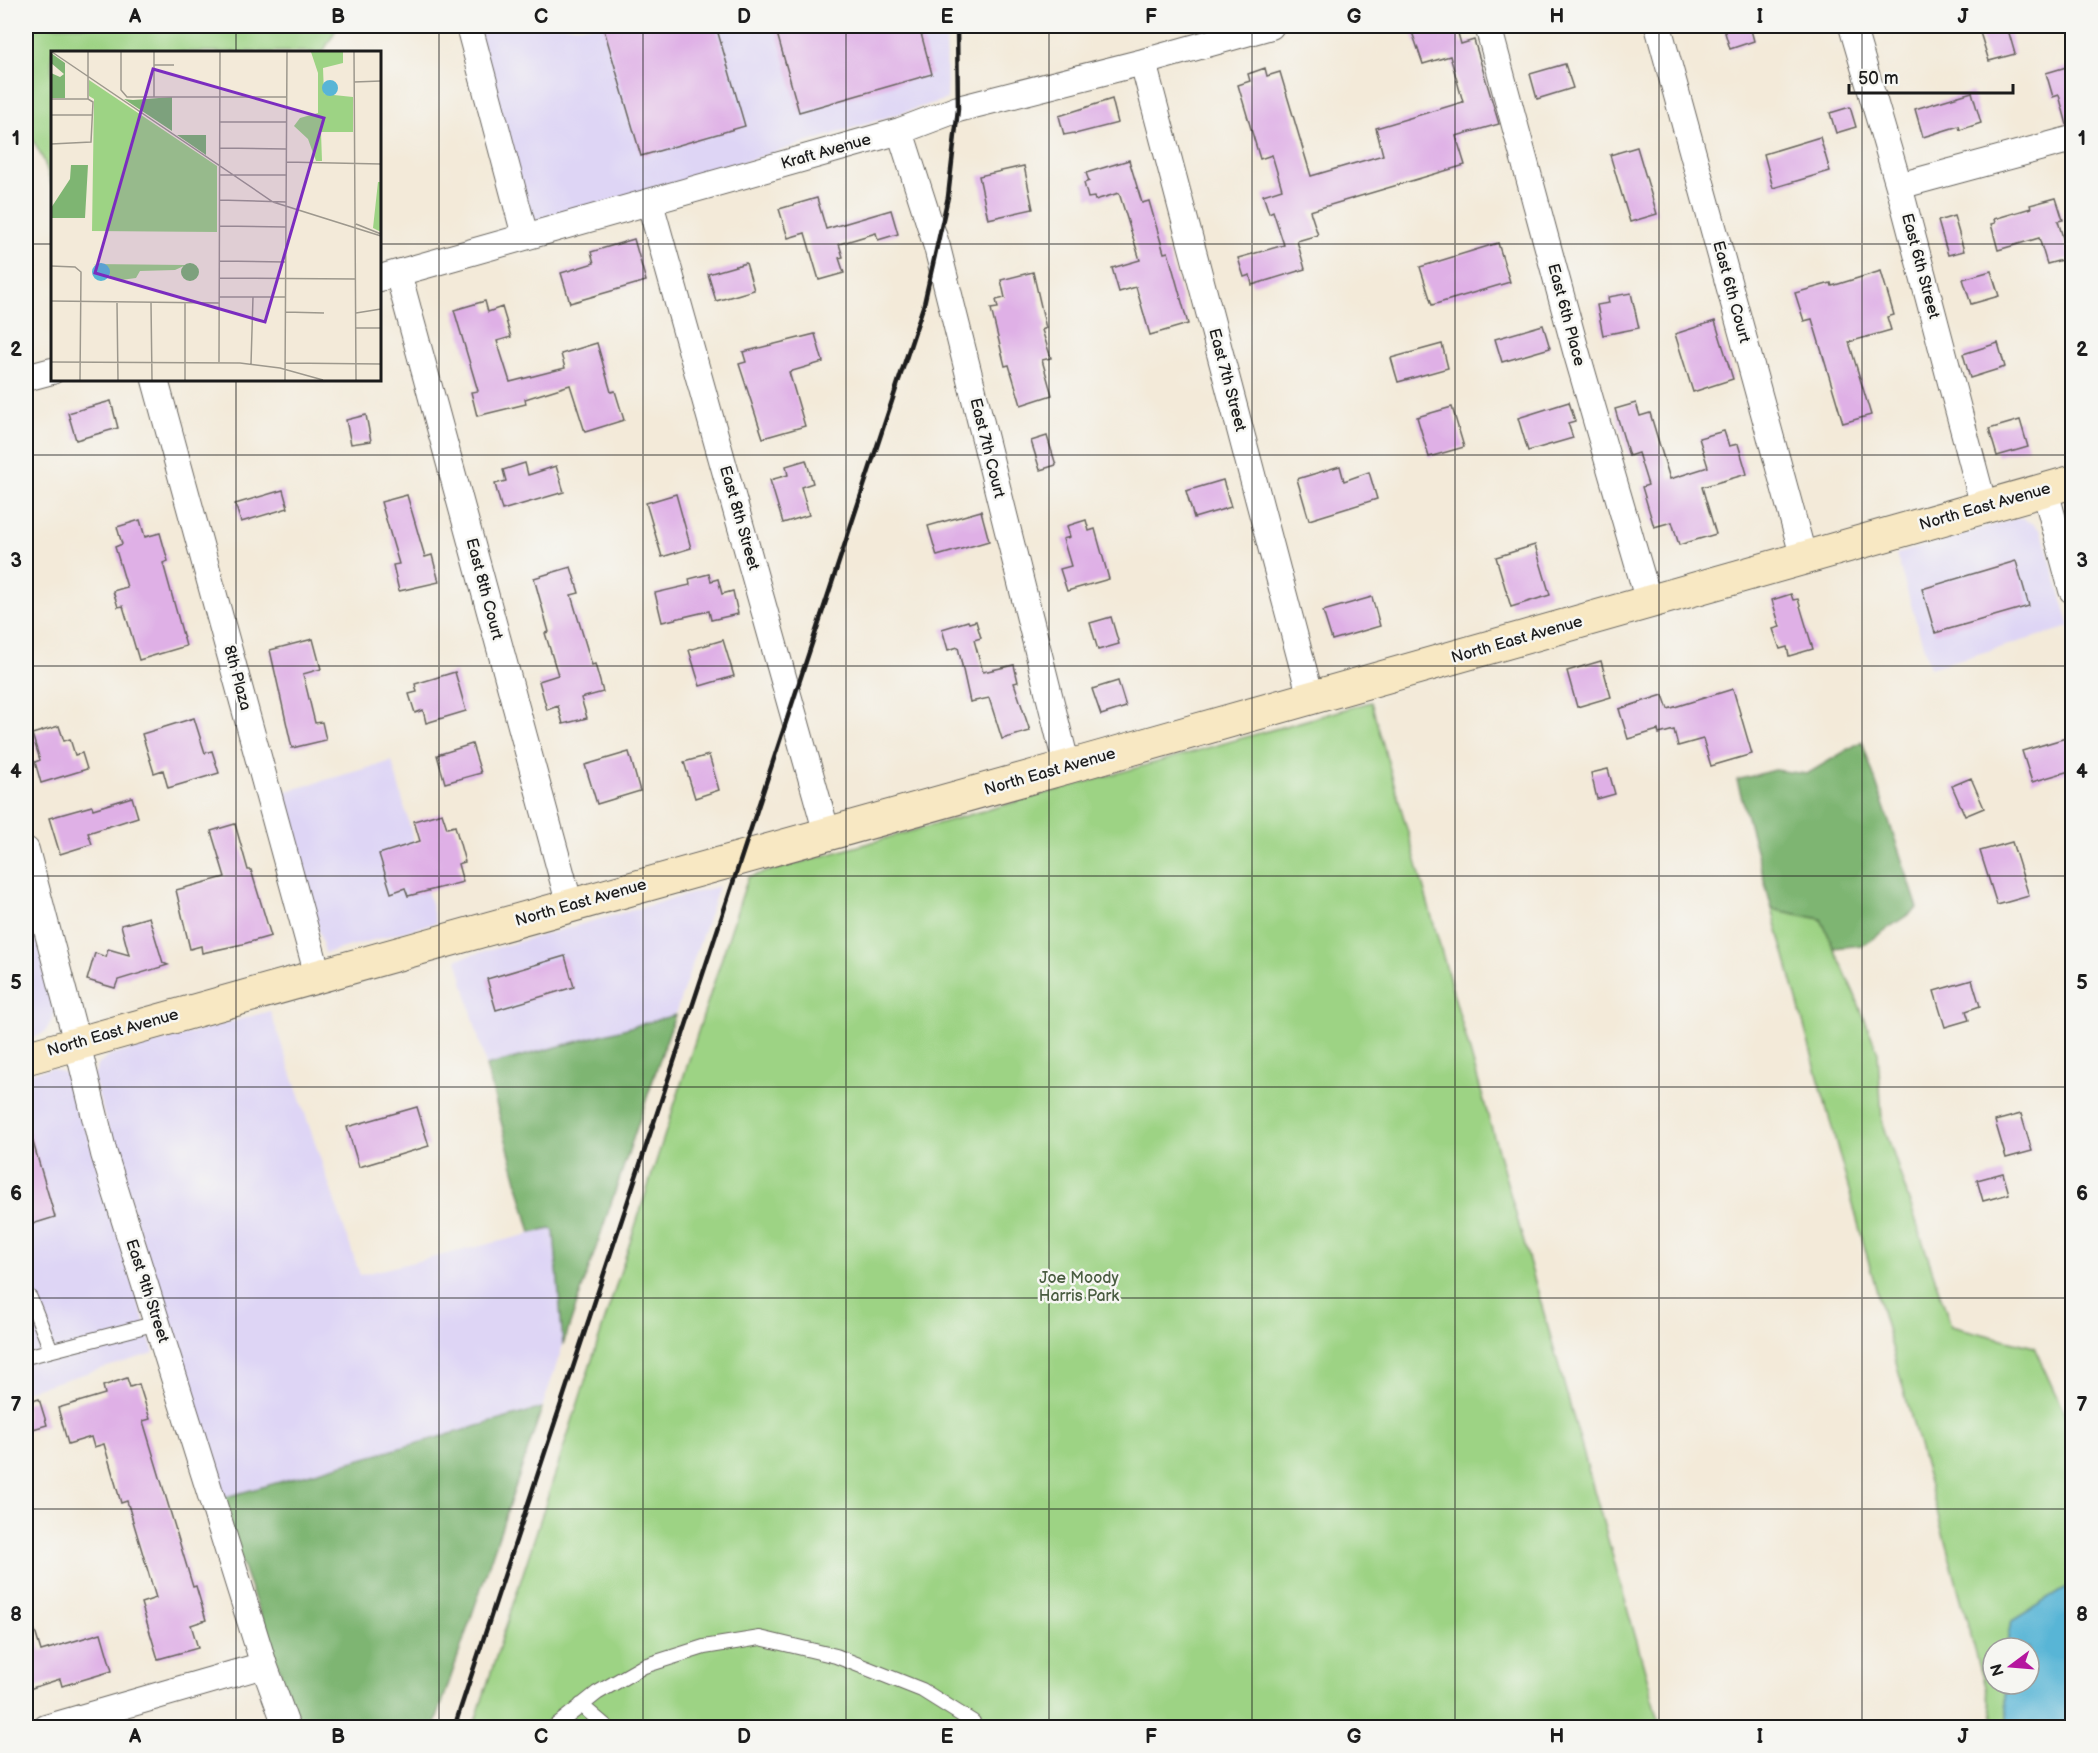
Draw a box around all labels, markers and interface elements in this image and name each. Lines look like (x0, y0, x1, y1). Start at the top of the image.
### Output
text: A (128, 5, 142, 29)
text: B (331, 5, 345, 29)
text: C (534, 5, 548, 29)
text: D (737, 5, 751, 29)
text: E (941, 5, 954, 29)
text: F (1145, 5, 1157, 29)
text: G (1347, 5, 1362, 29)
text: H (1550, 5, 1564, 29)
text: I (1757, 5, 1763, 29)
text: J (1958, 5, 1970, 29)
inset map (51, 51, 381, 381)
scale bar (1849, 57, 2012, 95)
text: 50 m (1858, 68, 1899, 89)
text: 1 (12, 127, 20, 151)
text: 1 (2078, 127, 2086, 151)
street label: Kraft Avenue (779, 130, 874, 174)
street label: East 6th Street (1897, 211, 1943, 321)
street label: East 6th Court (1708, 239, 1754, 345)
street label: East 6th Place (1543, 262, 1589, 369)
street label: East 7th Street (1204, 326, 1250, 434)
text: 2 (10, 338, 22, 362)
text: 2 (2076, 338, 2088, 362)
street label: East 7th Court (965, 396, 1009, 500)
street label: East 8th Street (715, 464, 763, 573)
street label: North East Avenue (1917, 479, 2053, 535)
street label: East 8th Court (461, 536, 507, 642)
text: 3 (10, 549, 22, 573)
text: 3 (2076, 549, 2088, 573)
street label: North East Avenue (1449, 612, 1585, 668)
street label: 8th Plaza (219, 643, 255, 713)
street label: North East Avenue (982, 744, 1118, 800)
text: 4 (10, 760, 22, 784)
text: 4 (2076, 760, 2088, 784)
street label: North East Avenue (513, 875, 649, 931)
text: 5 (10, 971, 22, 995)
text: 5 (2076, 971, 2088, 995)
street label: North East Avenue (45, 1005, 181, 1061)
text: 6 (10, 1182, 22, 1206)
text: 6 (2076, 1182, 2088, 1206)
street label: East 9th Street (121, 1237, 173, 1345)
park label: Joe Moody Harris Park (1039, 1269, 1119, 1306)
text: 7 (10, 1393, 22, 1417)
text: 7 (2076, 1393, 2088, 1417)
text: 8 (10, 1603, 22, 1627)
text: 8 (2076, 1603, 2088, 1627)
north arrow (1981, 1636, 2041, 1696)
text: N (1987, 1661, 2009, 1678)
text: A (128, 1725, 142, 1749)
text: B (331, 1725, 345, 1749)
text: C (534, 1725, 548, 1749)
text: D (737, 1725, 751, 1749)
text: E (941, 1725, 954, 1749)
text: F (1145, 1725, 1157, 1749)
text: G (1347, 1725, 1362, 1749)
text: H (1550, 1725, 1564, 1749)
text: I (1757, 1725, 1763, 1749)
text: J (1958, 1725, 1970, 1749)

